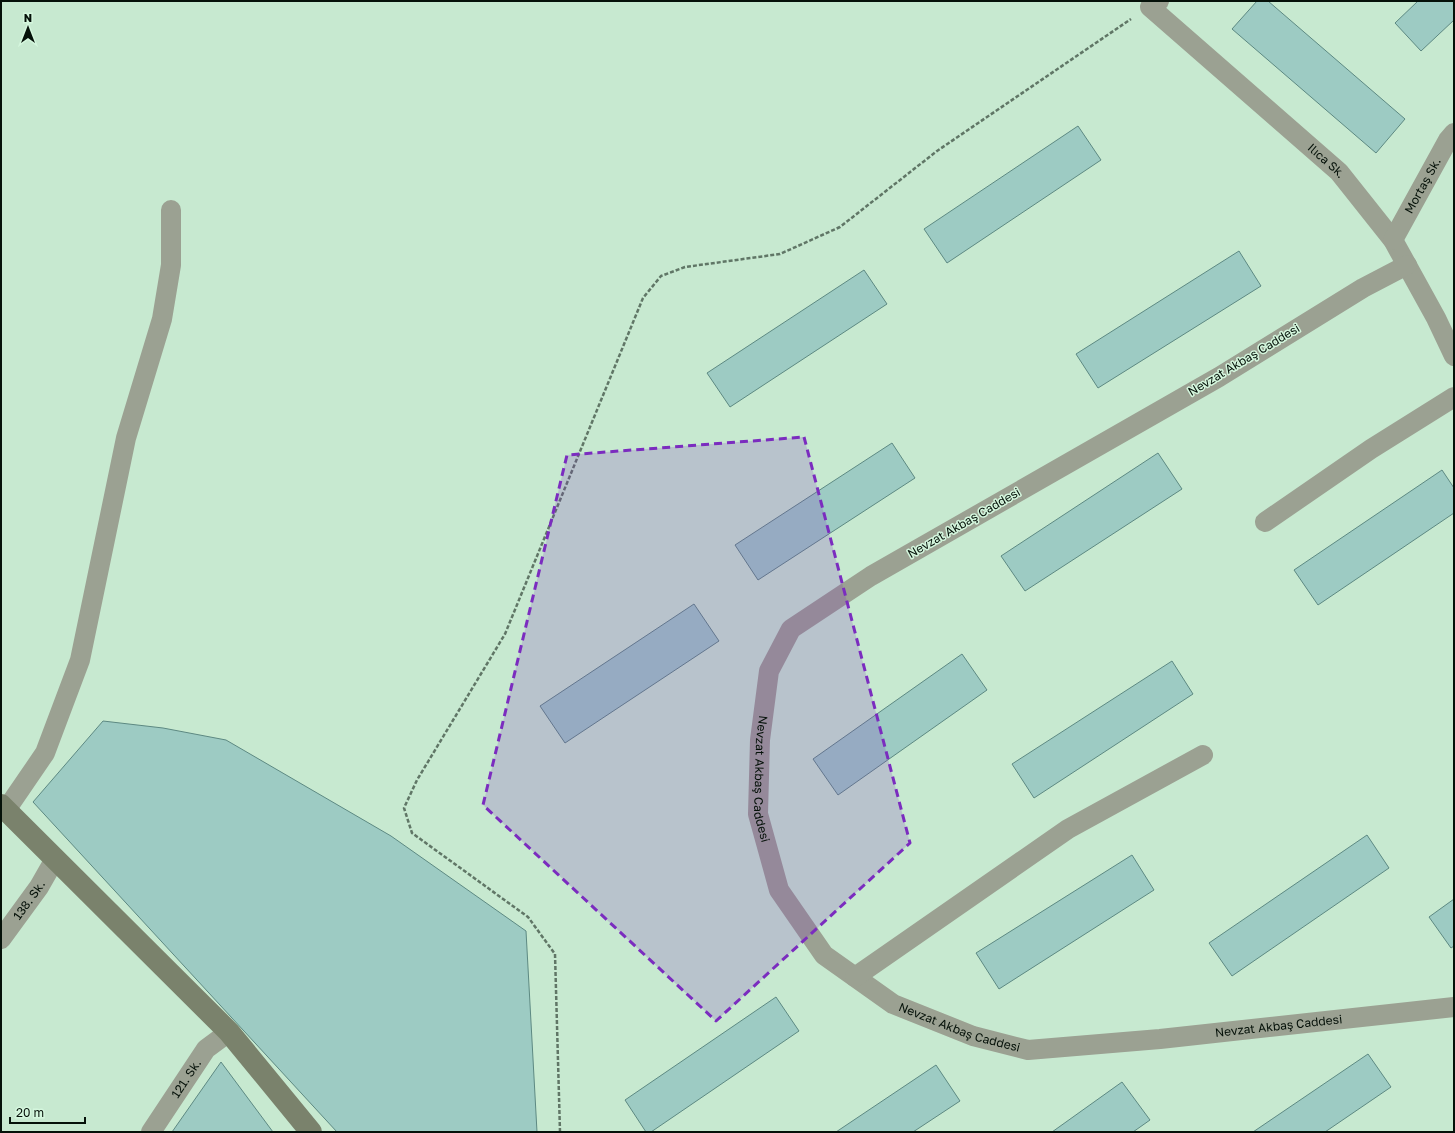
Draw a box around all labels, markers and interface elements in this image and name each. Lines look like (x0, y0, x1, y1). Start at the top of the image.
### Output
north arrow (8, 8, 48, 48)
text: N (24, 11, 32, 24)
street label: Ilıca Sk. (1305, 140, 1349, 181)
street label: Mortaş Sk. (1401, 155, 1444, 216)
street label: Nevzat Akbaş Caddesi (1185, 320, 1302, 399)
street label: Nevzat Akbaş Caddesi (905, 484, 1023, 561)
street label: Nevzat Akbaş Caddesi (751, 715, 773, 844)
street label: 138. Sk. (10, 878, 48, 923)
street label: Nevzat Akbaş Caddesi (897, 999, 1022, 1055)
street label: Nevzat Akbaş Caddesi (1214, 1011, 1343, 1040)
street label: 121. Sk. (168, 1056, 204, 1101)
scale bar (10, 1099, 85, 1125)
text: 20 m (16, 1105, 44, 1120)

